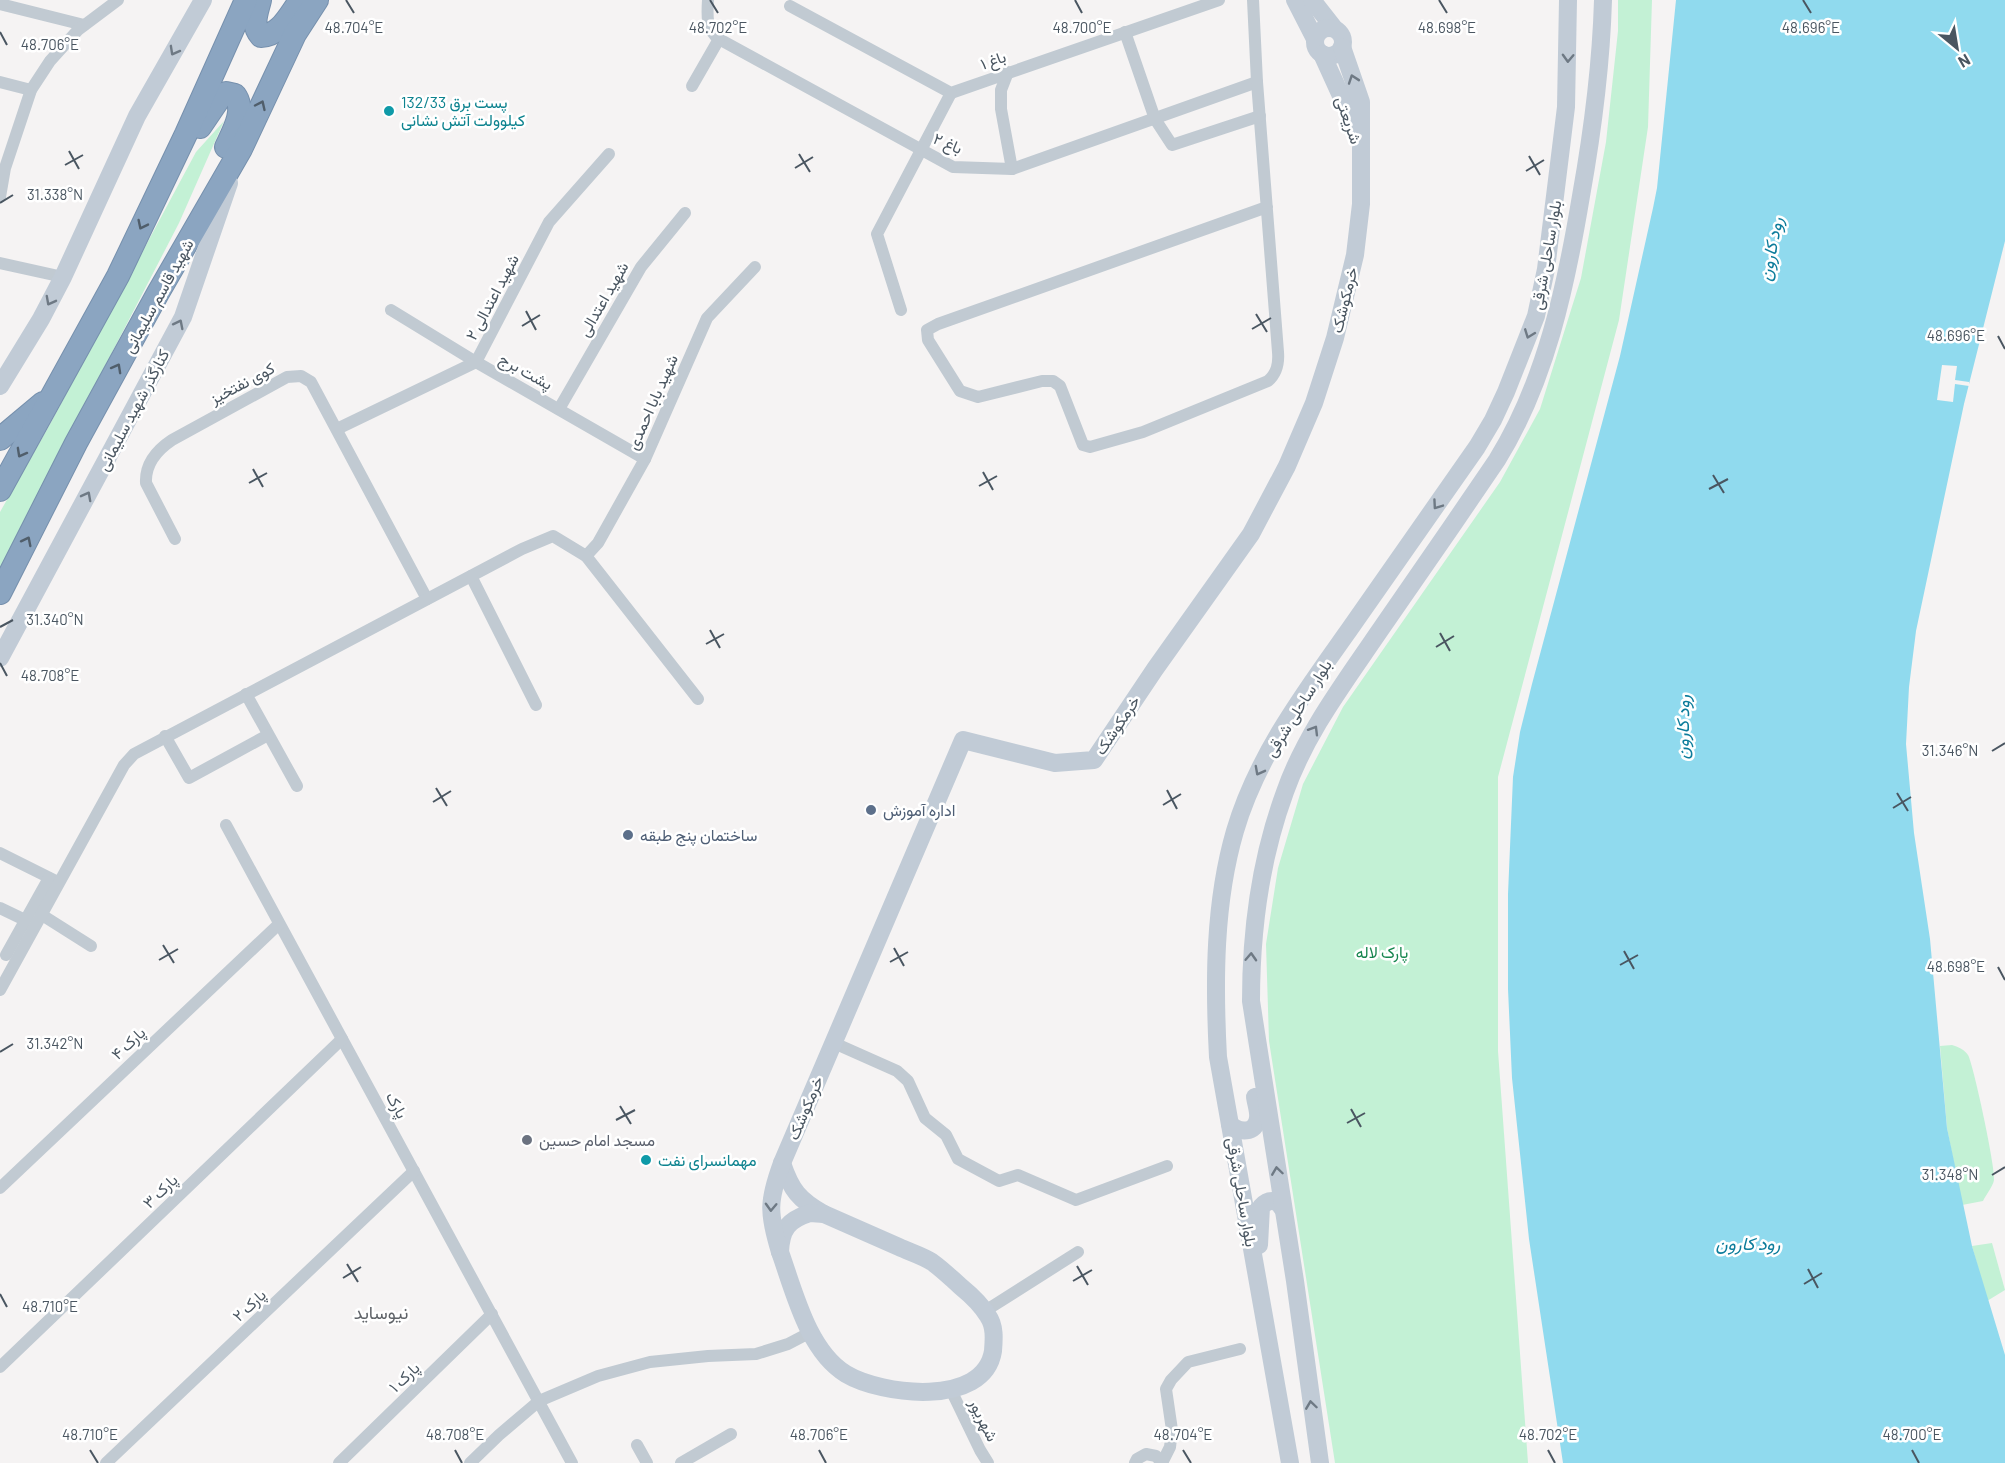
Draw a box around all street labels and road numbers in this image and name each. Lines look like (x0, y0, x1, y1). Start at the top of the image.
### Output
street label: باغ ۱ (977, 46, 1009, 76)
street label: شریعتی (1331, 94, 1366, 147)
street label: باغ ۲ (930, 128, 966, 160)
street label: بلوار ساحلی شرقی (1527, 199, 1566, 312)
street label: شهید قاسم سلیمانی (118, 235, 198, 357)
street label: شهید اعتدالی ۲ (461, 251, 524, 344)
street label: شهید اعتدالی (574, 258, 633, 340)
street label: خرمکوشک (1326, 265, 1363, 335)
street label: کنارگذر شهید سلیمانی (93, 346, 174, 475)
street label: پشت برج (495, 348, 556, 396)
street label: شهید بابا احمدی (622, 351, 683, 453)
street label: کوی نفتخیز (205, 358, 278, 410)
street label: بلوار ساحلی شرقی (1260, 656, 1337, 761)
street label: خرمکوشک (1090, 691, 1145, 759)
street label: پارک ۴ (107, 1022, 151, 1065)
street label: خرمکوشک (783, 1073, 828, 1143)
street label: پارک (380, 1088, 412, 1123)
street label: بلوار ساحلی شرقی (1222, 1136, 1261, 1249)
street label: پارک ۳ (138, 1170, 183, 1214)
street label: پارک ۲ (228, 1284, 271, 1327)
street label: پارک ۱ (384, 1358, 425, 1398)
street label: شهریور (964, 1394, 1003, 1445)

